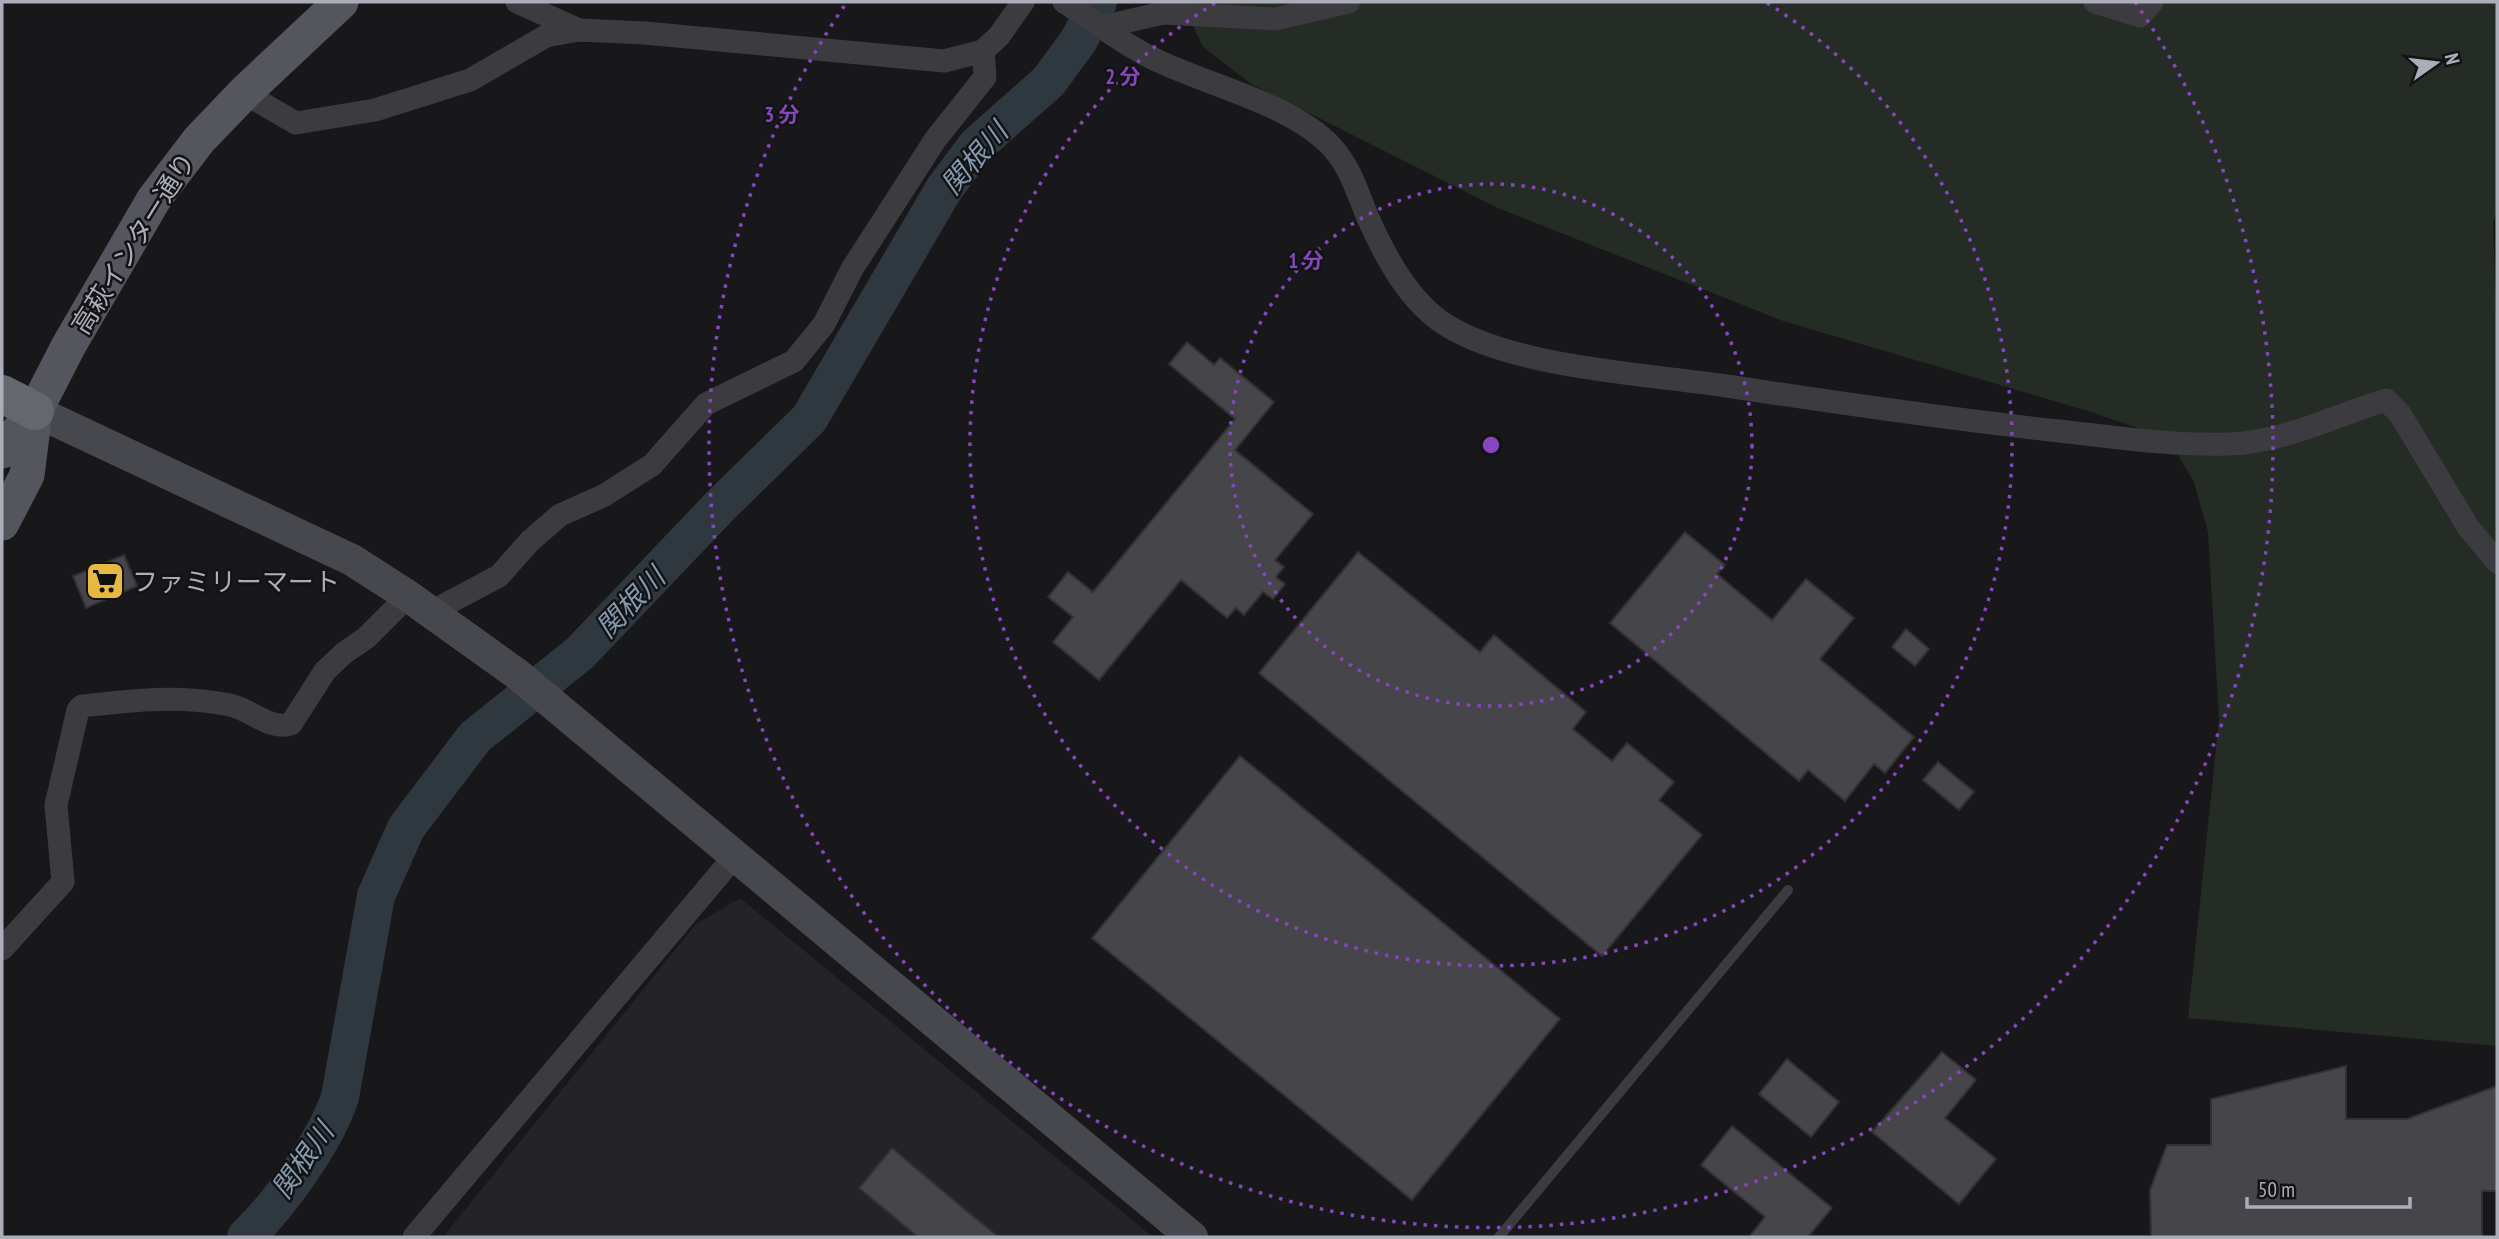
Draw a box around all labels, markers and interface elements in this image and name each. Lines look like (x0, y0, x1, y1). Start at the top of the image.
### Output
north arrow (2401, 28, 2471, 98)
text: N (2440, 51, 2465, 67)
text: 2 分 (1105, 63, 1141, 90)
text: 3 分 (764, 101, 800, 128)
water label: 関根川 (932, 112, 1017, 202)
street label: 高萩インター通り (64, 146, 202, 340)
text: 1 分 (1288, 247, 1324, 274)
centre of rings (1479, 433, 1503, 457)
water label: 関根川 (588, 557, 675, 645)
supermarket icon: ファミリーマート (84, 560, 126, 602)
place label: ファミリーマート (132, 565, 340, 598)
water label: 関根川 (263, 1113, 343, 1205)
scale bar (2247, 1166, 2410, 1210)
text: 50 m (2258, 1176, 2295, 1203)

